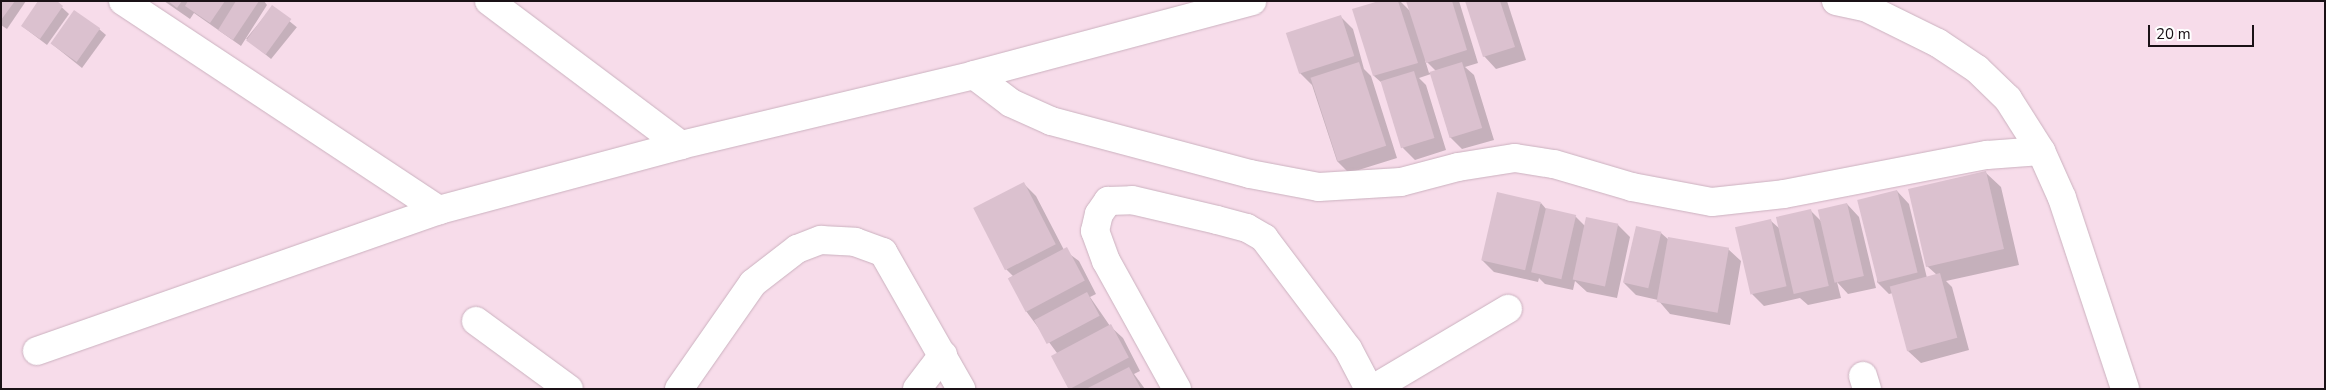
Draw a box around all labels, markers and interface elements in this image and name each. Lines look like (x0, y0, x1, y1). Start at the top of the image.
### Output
scale bar (2151, 15, 2257, 47)
text: 20 m (2156, 24, 2191, 44)

